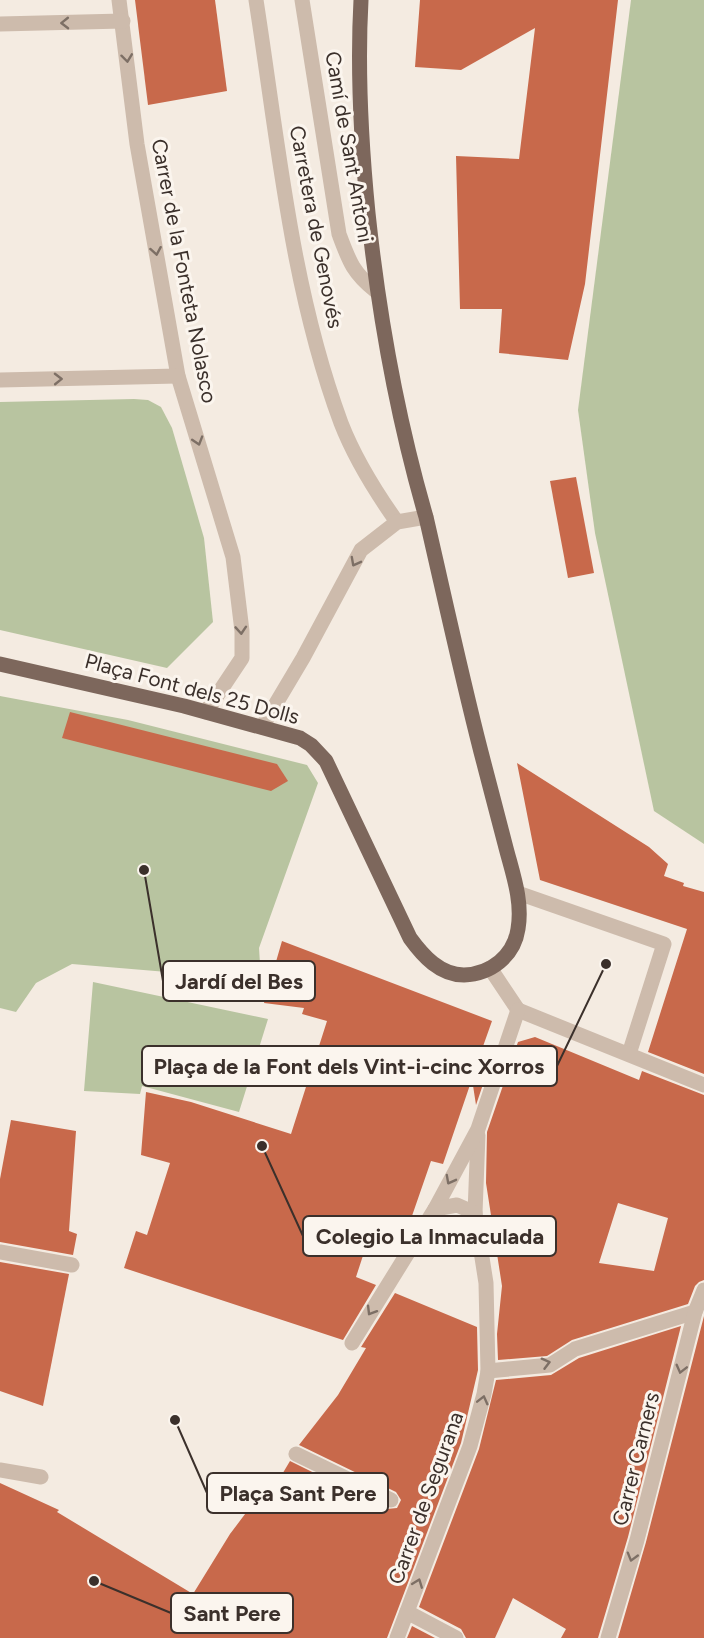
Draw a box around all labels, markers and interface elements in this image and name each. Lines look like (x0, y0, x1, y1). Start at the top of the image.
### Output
one-way arrow (60, 17, 69, 29)
street label: Camí de Sant Antoni (320, 49, 379, 245)
one-way arrow (121, 53, 133, 62)
street label: Carretera de Genovés (285, 124, 348, 330)
street label: Carrer de la Fonteta Nolasco (147, 137, 222, 405)
one-way arrow (149, 245, 162, 255)
one-way arrow (54, 373, 63, 385)
one-way arrow (191, 435, 203, 446)
one-way arrow (351, 556, 362, 566)
one-way arrow (234, 626, 247, 635)
street label: Plaça Font dels 25 Dolls (82, 648, 302, 729)
callout: Jardí del Bes (163, 961, 315, 1001)
text: Jardí del Bes (175, 968, 303, 995)
callout: Plaça de la Font dels Vint-i-cinc Xorros (142, 1046, 557, 1086)
text: Plaça de la Font dels Vint-i-cinc Xorros (154, 1053, 544, 1080)
one-way arrow (446, 1174, 458, 1185)
callout: Colegio La Inmaculada (303, 1216, 556, 1256)
text: Colegio La Inmaculada (316, 1223, 544, 1250)
one-way arrow (367, 1305, 379, 1315)
one-way arrow (541, 1358, 551, 1371)
one-way arrow (675, 1363, 688, 1373)
street label: Carrer Carners (607, 1389, 664, 1528)
one-way arrow (475, 1395, 488, 1405)
street label: Carrer de Segurana (383, 1408, 468, 1587)
callout: Plaça Sant Pere (207, 1473, 388, 1513)
text: Plaça Sant Pere (220, 1480, 376, 1507)
one-way arrow (627, 1551, 639, 1562)
one-way arrow (410, 1578, 423, 1589)
callout: Sant Pere (171, 1593, 293, 1633)
text: Sant Pere (183, 1600, 281, 1627)

